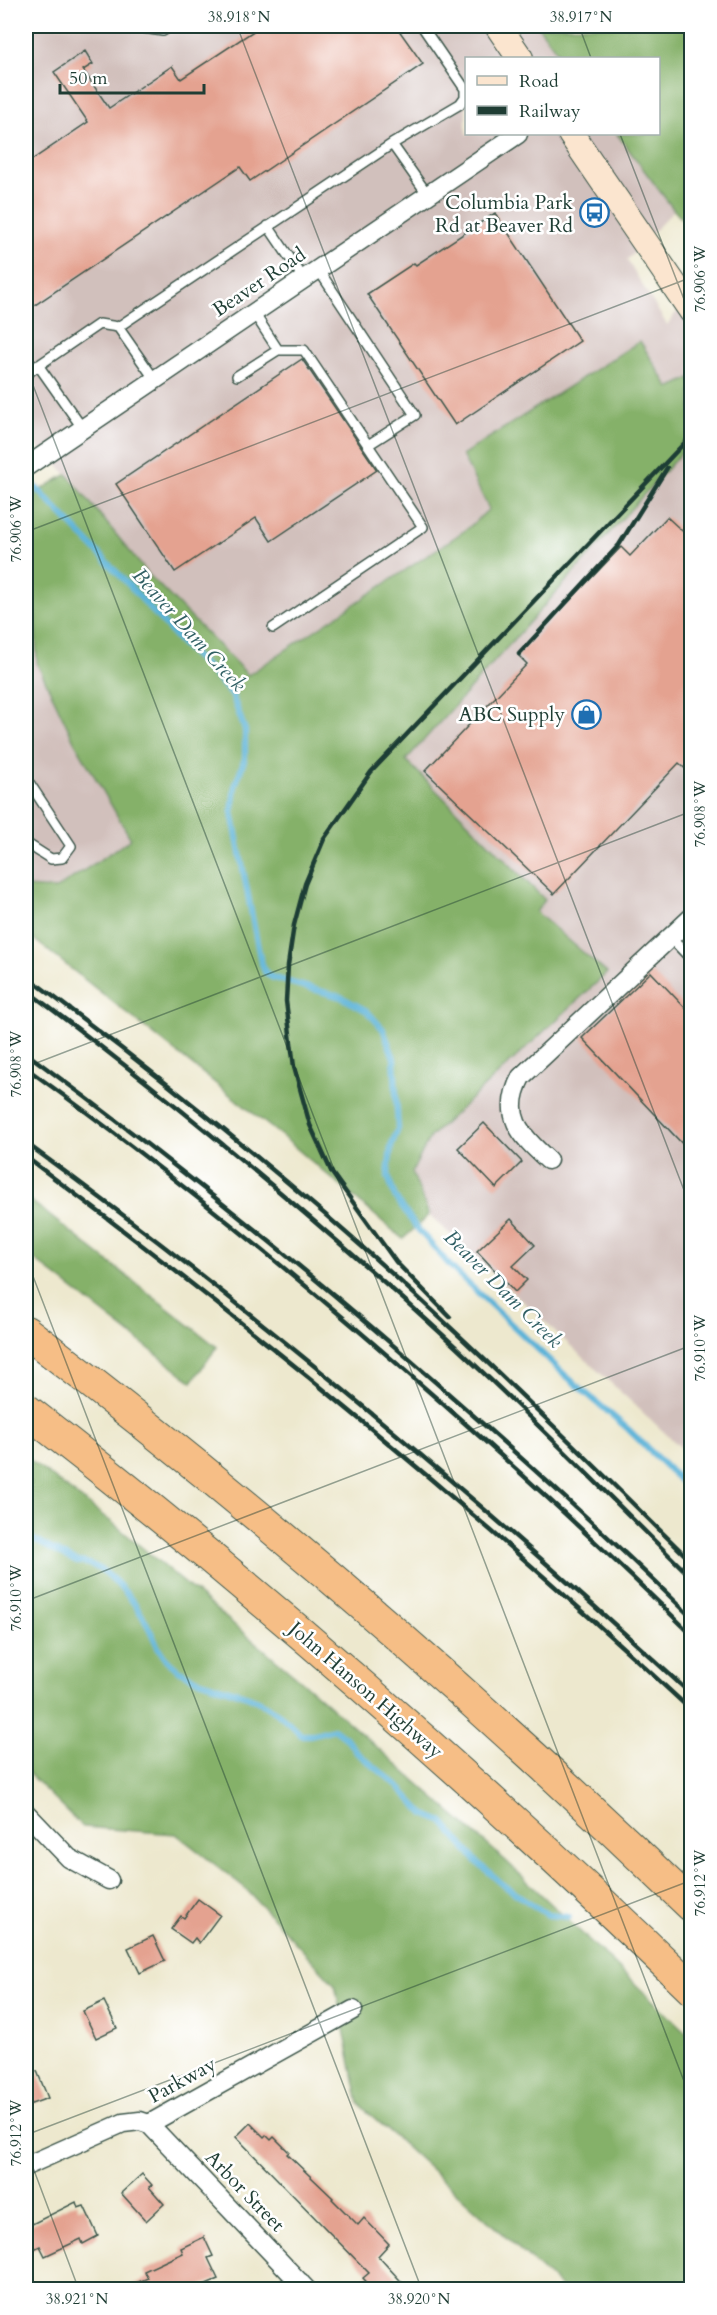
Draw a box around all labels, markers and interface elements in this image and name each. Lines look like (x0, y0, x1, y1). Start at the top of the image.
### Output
text: 38.918°N (208, 7, 271, 27)
text: 38.917°N (550, 7, 613, 27)
scale bar (60, 57, 204, 95)
legend (465, 57, 660, 135)
text: 50 m (69, 66, 108, 91)
text: Road (519, 69, 559, 94)
text: Railway (519, 99, 581, 124)
place label: Columbia Park Rd at Beaver Rd (435, 189, 573, 239)
bus stop icon: Columbia Park Rd at Beaver Rd (578, 197, 610, 229)
street label: Beaver Road (207, 241, 311, 323)
text: 76.906°W (690, 245, 710, 312)
text: 76.906°W (6, 495, 26, 562)
water label: Beaver Dam Creek (126, 562, 253, 699)
shop icon: ABC Supply (570, 698, 602, 730)
place label: ABC Supply (459, 701, 565, 728)
text: 76.908°W (690, 780, 710, 847)
text: 76.908°W (6, 1030, 26, 1097)
water label: Beaver Dam Creek (437, 1223, 569, 1355)
text: 76.910°W (690, 1314, 710, 1381)
text: 76.910°W (6, 1564, 26, 1631)
street label: John Hanson Highway (281, 1614, 449, 1765)
text: 76.912°W (690, 1849, 710, 1916)
street label: Parkway (143, 2050, 221, 2110)
text: 76.912°W (6, 2099, 26, 2166)
street label: Arbor Street (199, 2144, 291, 2238)
text: 38.921°N (46, 2289, 109, 2309)
text: 38.920°N (388, 2289, 451, 2309)

